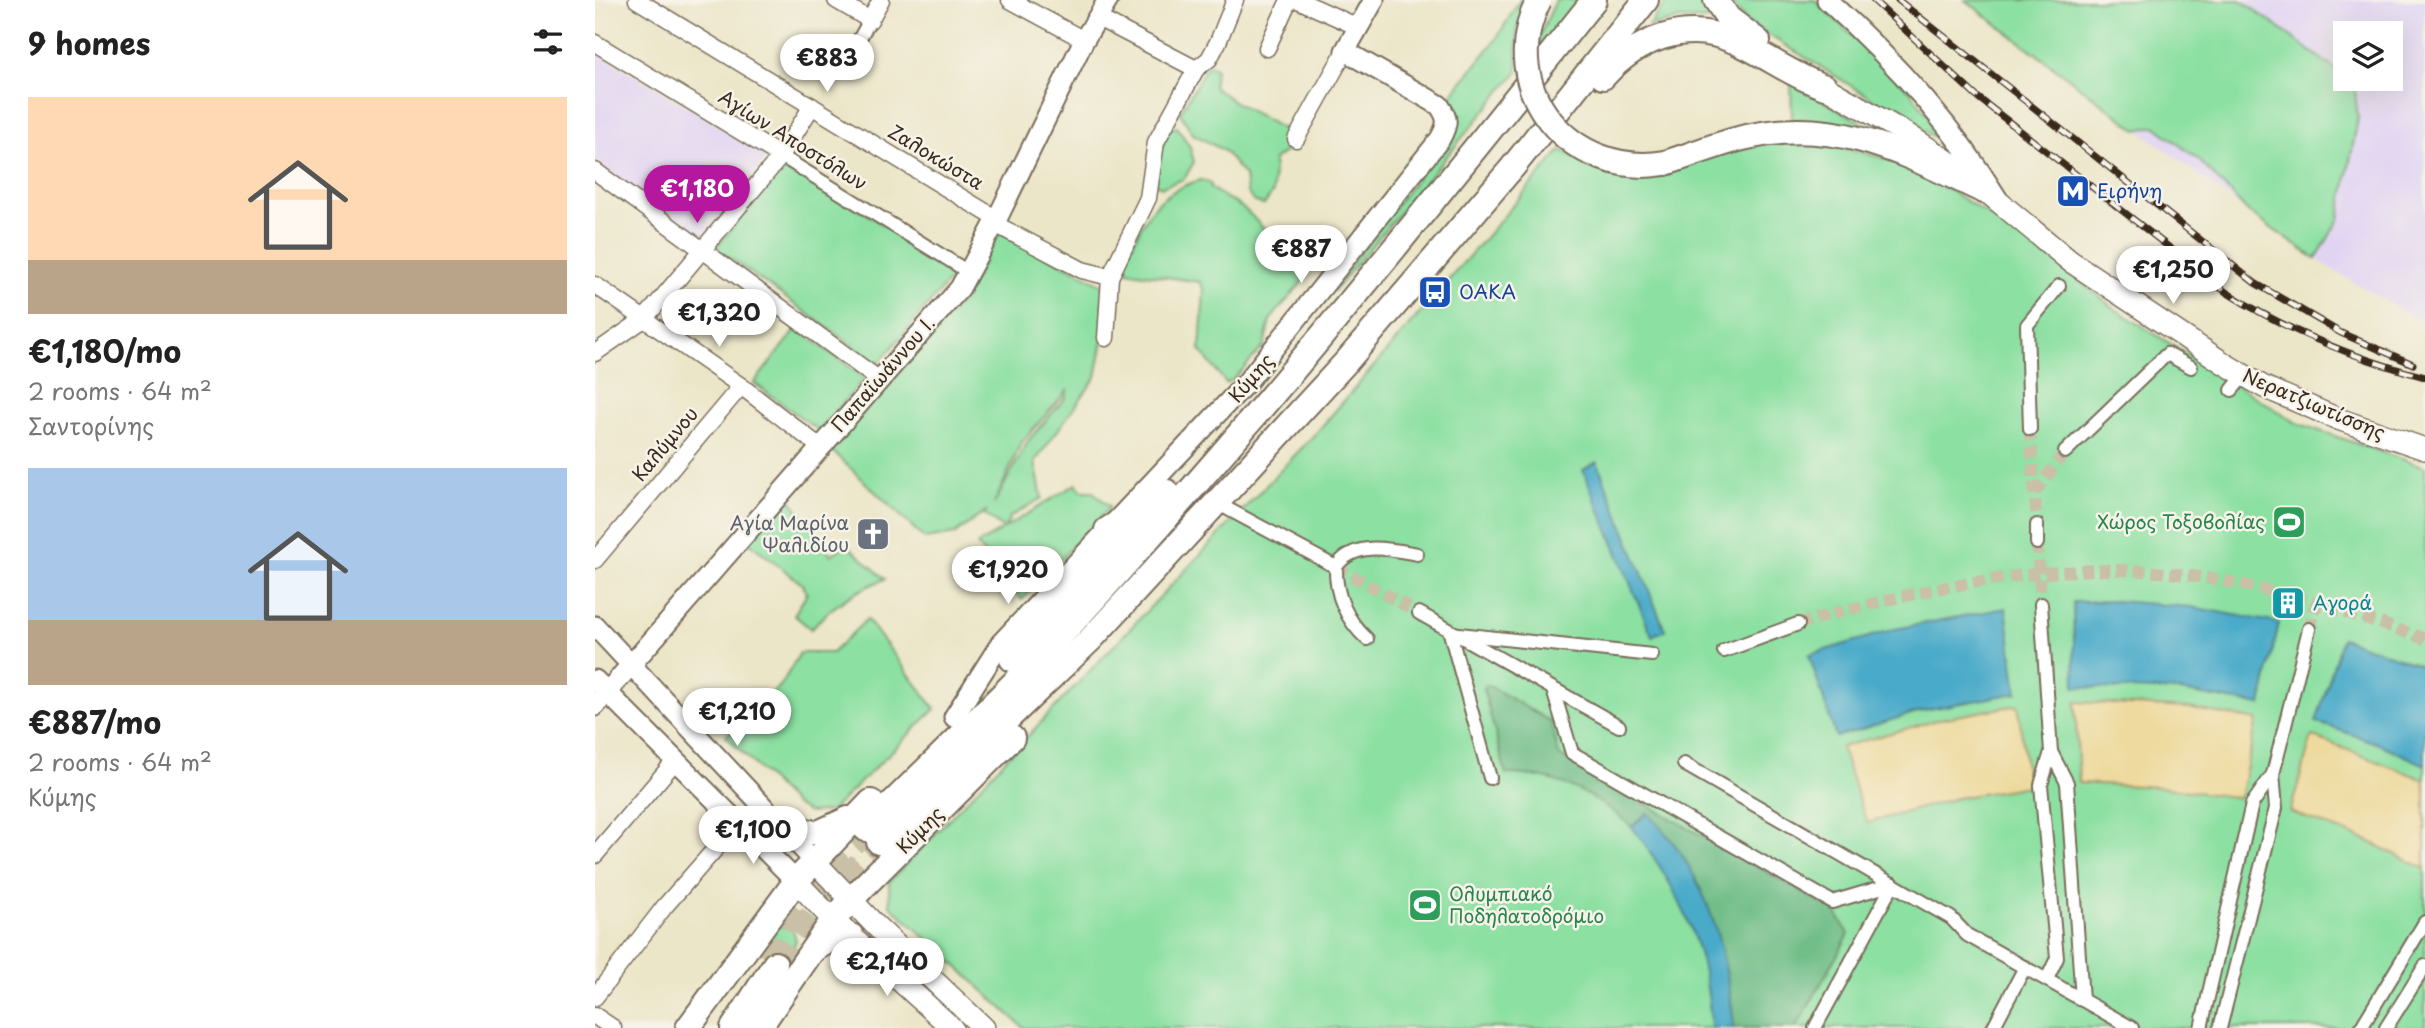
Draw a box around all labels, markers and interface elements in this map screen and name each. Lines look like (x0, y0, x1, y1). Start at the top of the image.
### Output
text: 9 homes (28, 20, 150, 65)
map controls (2333, 21, 2403, 91)
button: layers (2333, 21, 2403, 91)
icon: filters (529, 23, 567, 61)
pin: €883 (786, 34, 868, 94)
text: €883 (796, 39, 858, 74)
street label: Αγίων Αποστόλων (714, 82, 873, 196)
street label: Ζαλοκώστα (883, 117, 990, 196)
icon: home (235, 142, 361, 268)
pin: €1,180 (640, 166, 754, 225)
text: €1,180 (660, 170, 734, 205)
metro station icon: Ειρήνη (2054, 172, 2092, 210)
place label: Ειρήνη (2097, 176, 2162, 204)
pin: €887 (1260, 226, 1342, 285)
text: €887 (1271, 230, 1331, 265)
pin: €1,250 (2116, 246, 2230, 306)
text: €1,250 (2132, 251, 2214, 286)
bus stop icon: ΟΑΚΑ (1416, 273, 1454, 311)
place label: ΟΑΚΑ (1459, 277, 1516, 305)
pin: €1,320 (662, 290, 776, 349)
text: €1,320 (678, 294, 760, 329)
street label: Παπαϊωάννου Ι. (824, 309, 941, 438)
text: €1,180/mo (28, 328, 181, 373)
street label: Κύμης (1221, 347, 1280, 408)
street label: Νερατζιωτίσσης (2239, 360, 2390, 446)
text: 2 rooms · 64 m² (28, 373, 212, 408)
street label: Καλύμνου (625, 400, 704, 487)
text: Σαντορίνης (28, 408, 154, 443)
sports icon: Χώρος Τοξοβολίας (2270, 503, 2308, 541)
place label: Χώρος Τοξοβολίας (2098, 507, 2265, 535)
place label: Αγία Μαρίνα Ψαλιδίου (730, 508, 849, 558)
icon: home (235, 513, 361, 639)
church icon: Αγία Μαρίνα Ψαλιδίου (854, 515, 892, 553)
pin: €1,920 (951, 546, 1065, 606)
text: €1,920 (968, 551, 1048, 586)
building icon: Αγορά (2269, 584, 2307, 622)
place label: Αγορά (2313, 588, 2372, 616)
pin: €1,210 (680, 688, 794, 748)
text: €1,210 (698, 693, 776, 728)
text: €887/mo (28, 699, 161, 744)
text: 2 rooms · 64 m² (28, 744, 212, 779)
text: Κύμης (28, 779, 97, 814)
street label: Κύμης (889, 799, 949, 859)
pin: €1,100 (696, 806, 810, 866)
text: €1,100 (715, 811, 791, 846)
place label: Ολυμπιακό Ποδηλατοδρόμιο (1449, 879, 1604, 929)
sports icon: Ολυμπιακό Ποδηλατοδρόμιο (1406, 886, 1444, 924)
pin: €2,140 (830, 939, 944, 998)
text: €2,140 (846, 943, 928, 978)

